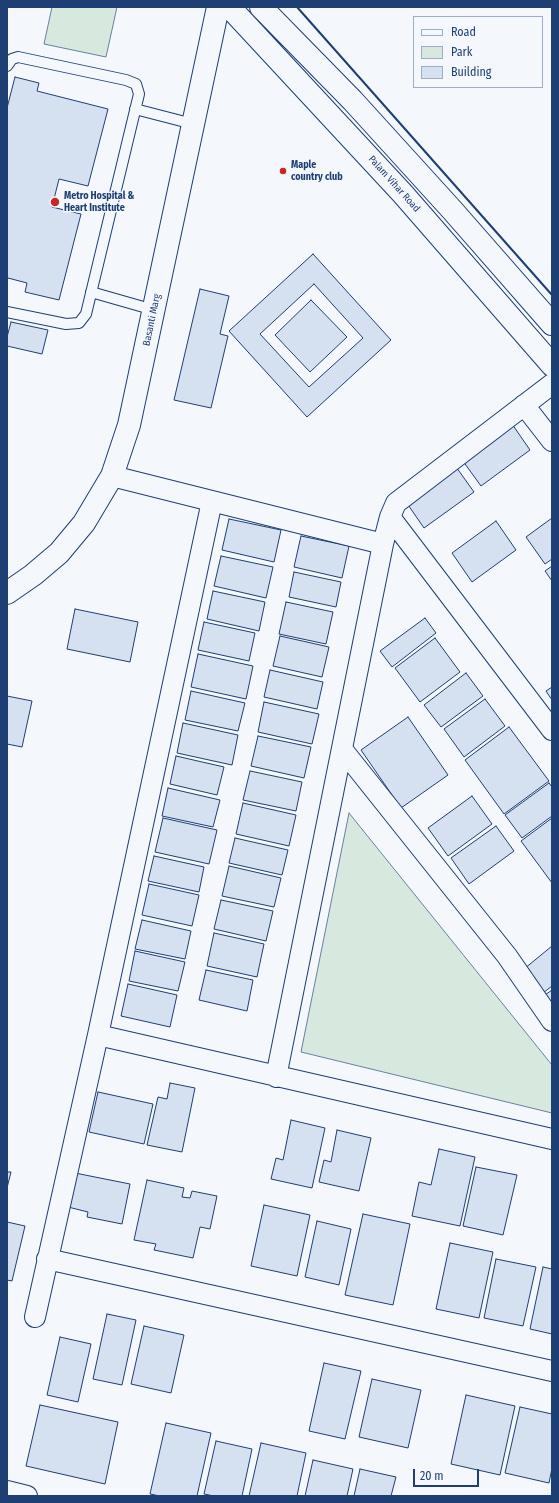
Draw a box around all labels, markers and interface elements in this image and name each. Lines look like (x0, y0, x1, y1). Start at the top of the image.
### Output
legend (413, 16, 543, 88)
text: Road (451, 25, 476, 39)
text: Park (451, 45, 472, 59)
text: Building (451, 65, 491, 79)
street label: Palam Vihar Road (366, 153, 422, 215)
place label: Maple country club (291, 159, 343, 182)
marker: Maple country club (278, 166, 288, 176)
place label: Metro Hospital & Heart Institute (64, 190, 134, 214)
marker: Metro Hospital & Heart Institute (49, 196, 61, 208)
street label: Basanti Marg (141, 293, 163, 347)
scale bar (415, 1461, 481, 1487)
text: 20 m (420, 1469, 444, 1483)

